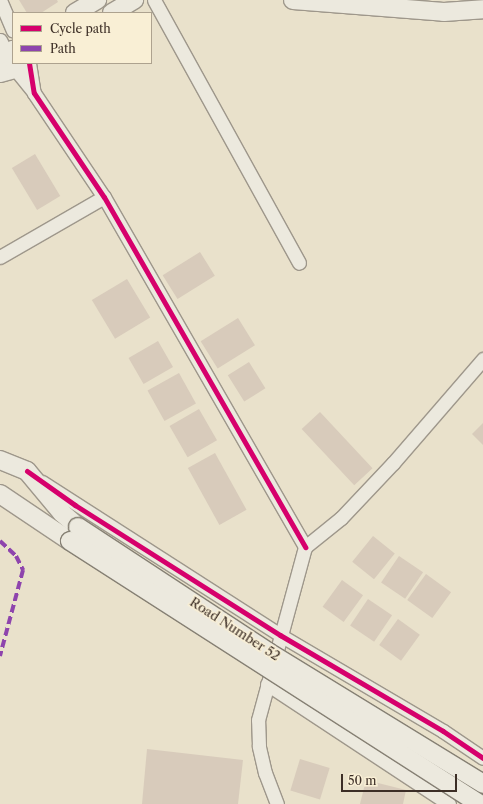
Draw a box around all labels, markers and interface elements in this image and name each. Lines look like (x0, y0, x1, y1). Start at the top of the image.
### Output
legend (12, 12, 152, 64)
text: Cycle path (50, 21, 111, 36)
text: Path (50, 41, 76, 56)
street label: Road Number 52 (187, 594, 283, 664)
scale bar (343, 766, 459, 792)
text: 50 m (348, 773, 377, 788)

